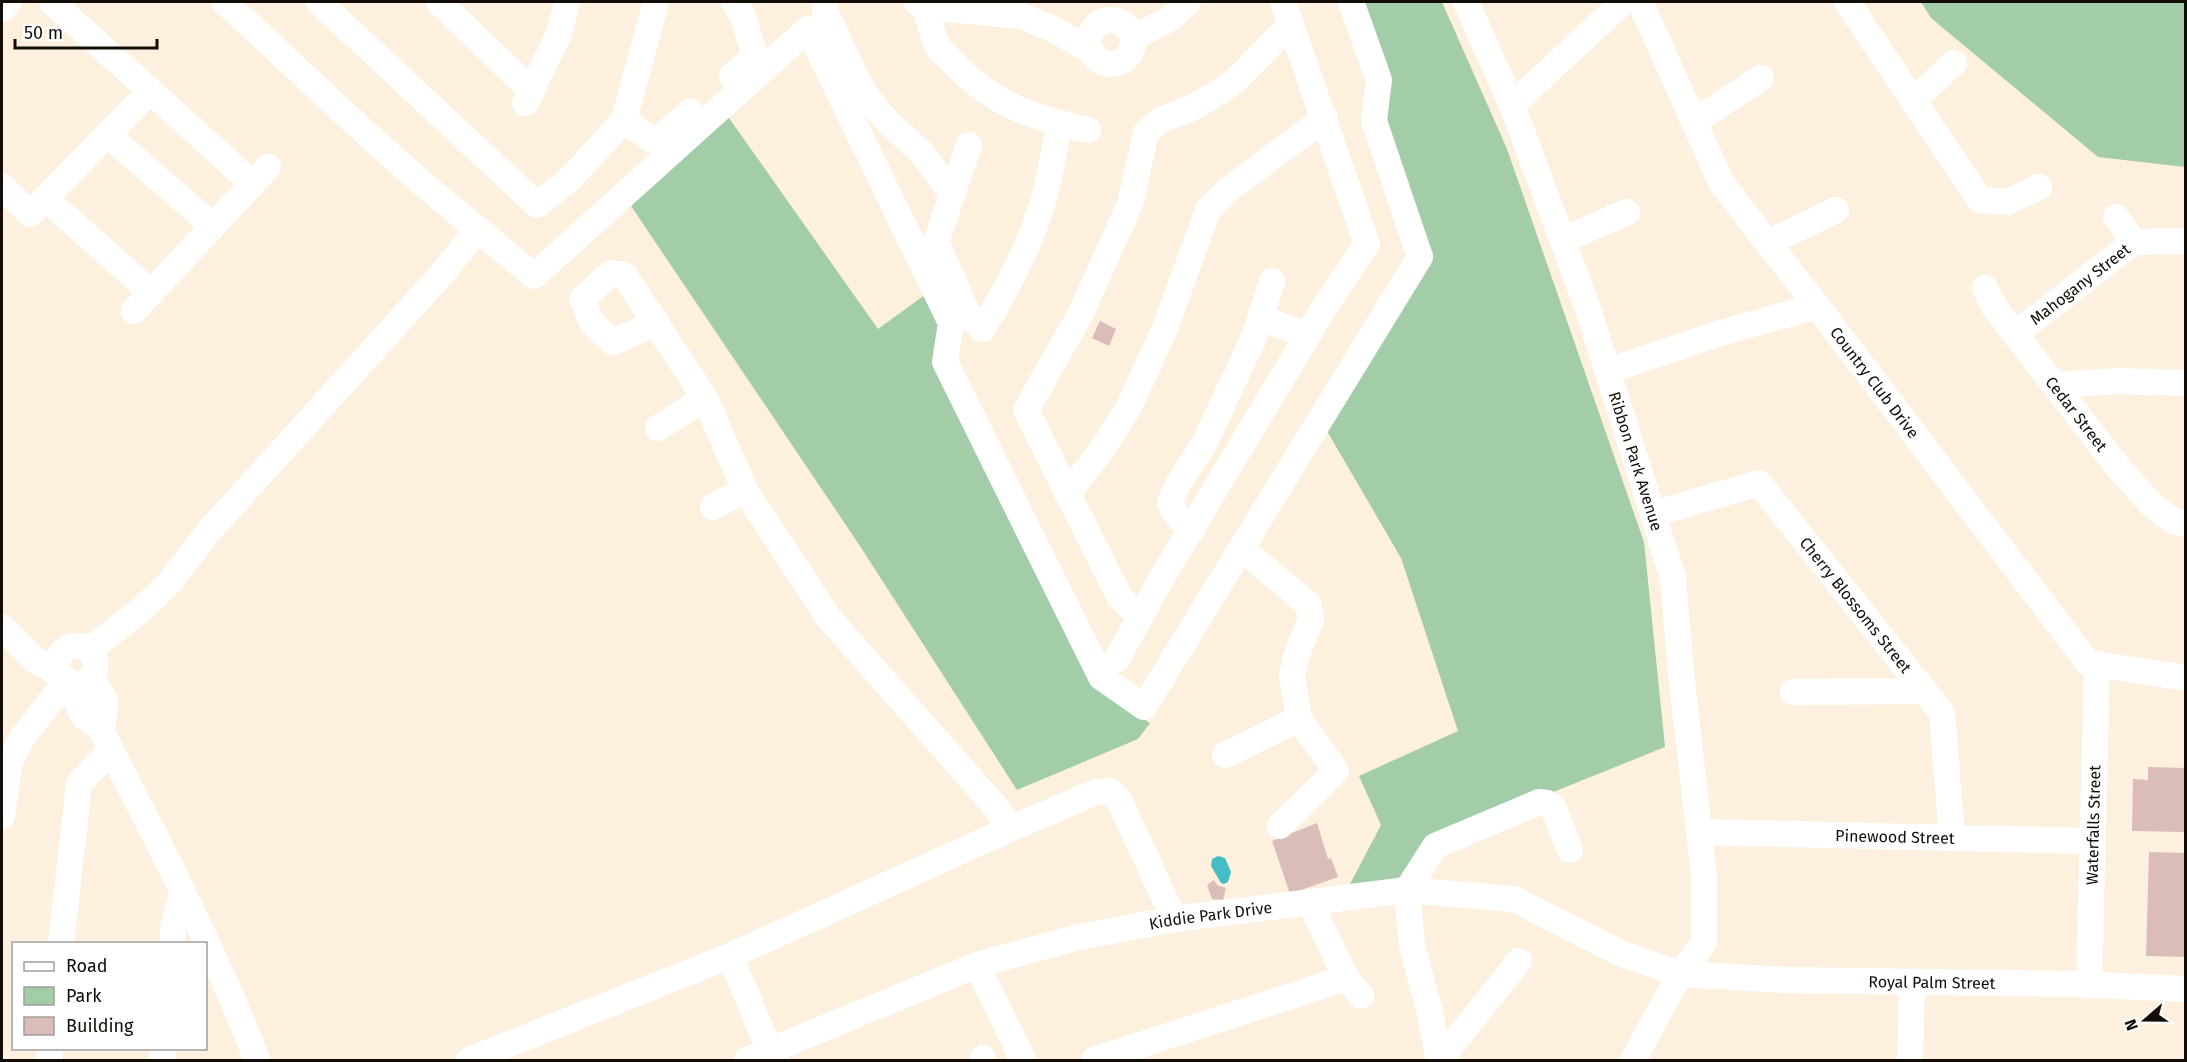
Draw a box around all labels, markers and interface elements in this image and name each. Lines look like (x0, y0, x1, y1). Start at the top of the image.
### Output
scale bar (15, 12, 158, 50)
text: 50 m (24, 22, 63, 44)
street label: Mahogany Street (2026, 239, 2134, 329)
street label: Country Club Drive (1827, 323, 1923, 442)
street label: Cedar Street (2042, 372, 2112, 455)
street label: Ribbon Park Avenue (1605, 389, 1667, 533)
street label: Cherry Blossoms Street (1796, 533, 1916, 677)
street label: Waterfalls Street (2082, 765, 2104, 885)
street label: Pinewood Street (1835, 826, 1955, 847)
street label: Kiddie Park Drive (1147, 897, 1273, 933)
legend (12, 942, 207, 1050)
text: Road (66, 955, 108, 977)
street label: Royal Palm Street (1868, 972, 1996, 992)
text: Park (66, 985, 102, 1007)
north arrow (2115, 990, 2175, 1050)
text: Building (66, 1015, 134, 1037)
text: N (2121, 1017, 2142, 1033)

